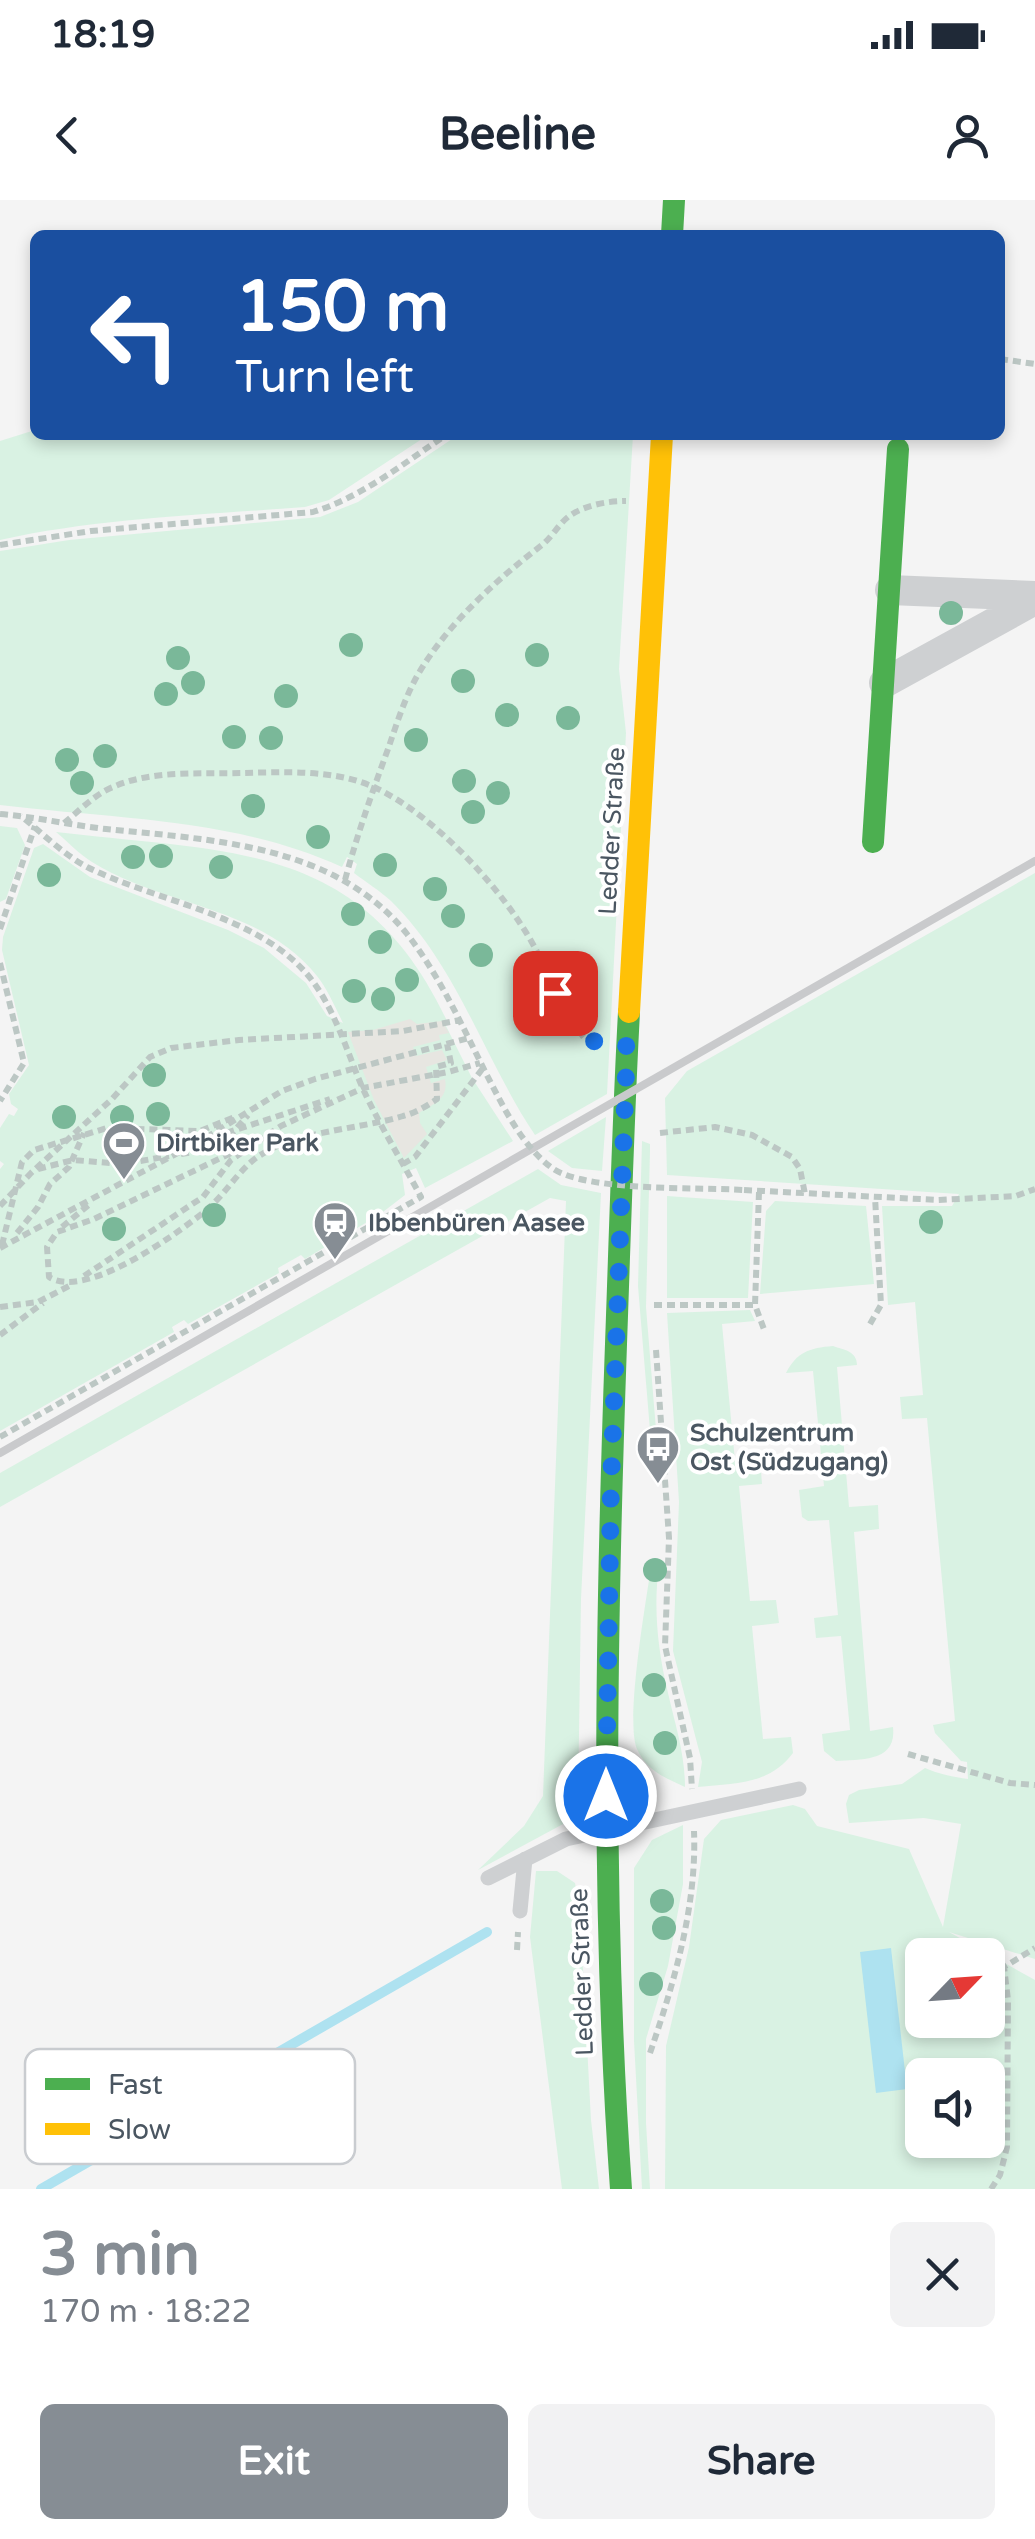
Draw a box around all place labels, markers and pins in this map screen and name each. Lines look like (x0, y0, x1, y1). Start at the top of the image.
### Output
pin (513, 951, 598, 1036)
sports icon: Dirtbiker Park (101, 1120, 147, 1181)
place label: Dirtbiker Park (156, 1128, 319, 1158)
station icon: Ibbenbüren Aasee (312, 1200, 358, 1261)
place label: Ibbenbüren Aasee (368, 1208, 585, 1238)
place label: Schulzentrum Ost (Südzugang) (690, 1418, 888, 1477)
bus stop icon: Schulzentrum Ost (Südzugang) (635, 1424, 681, 1485)

